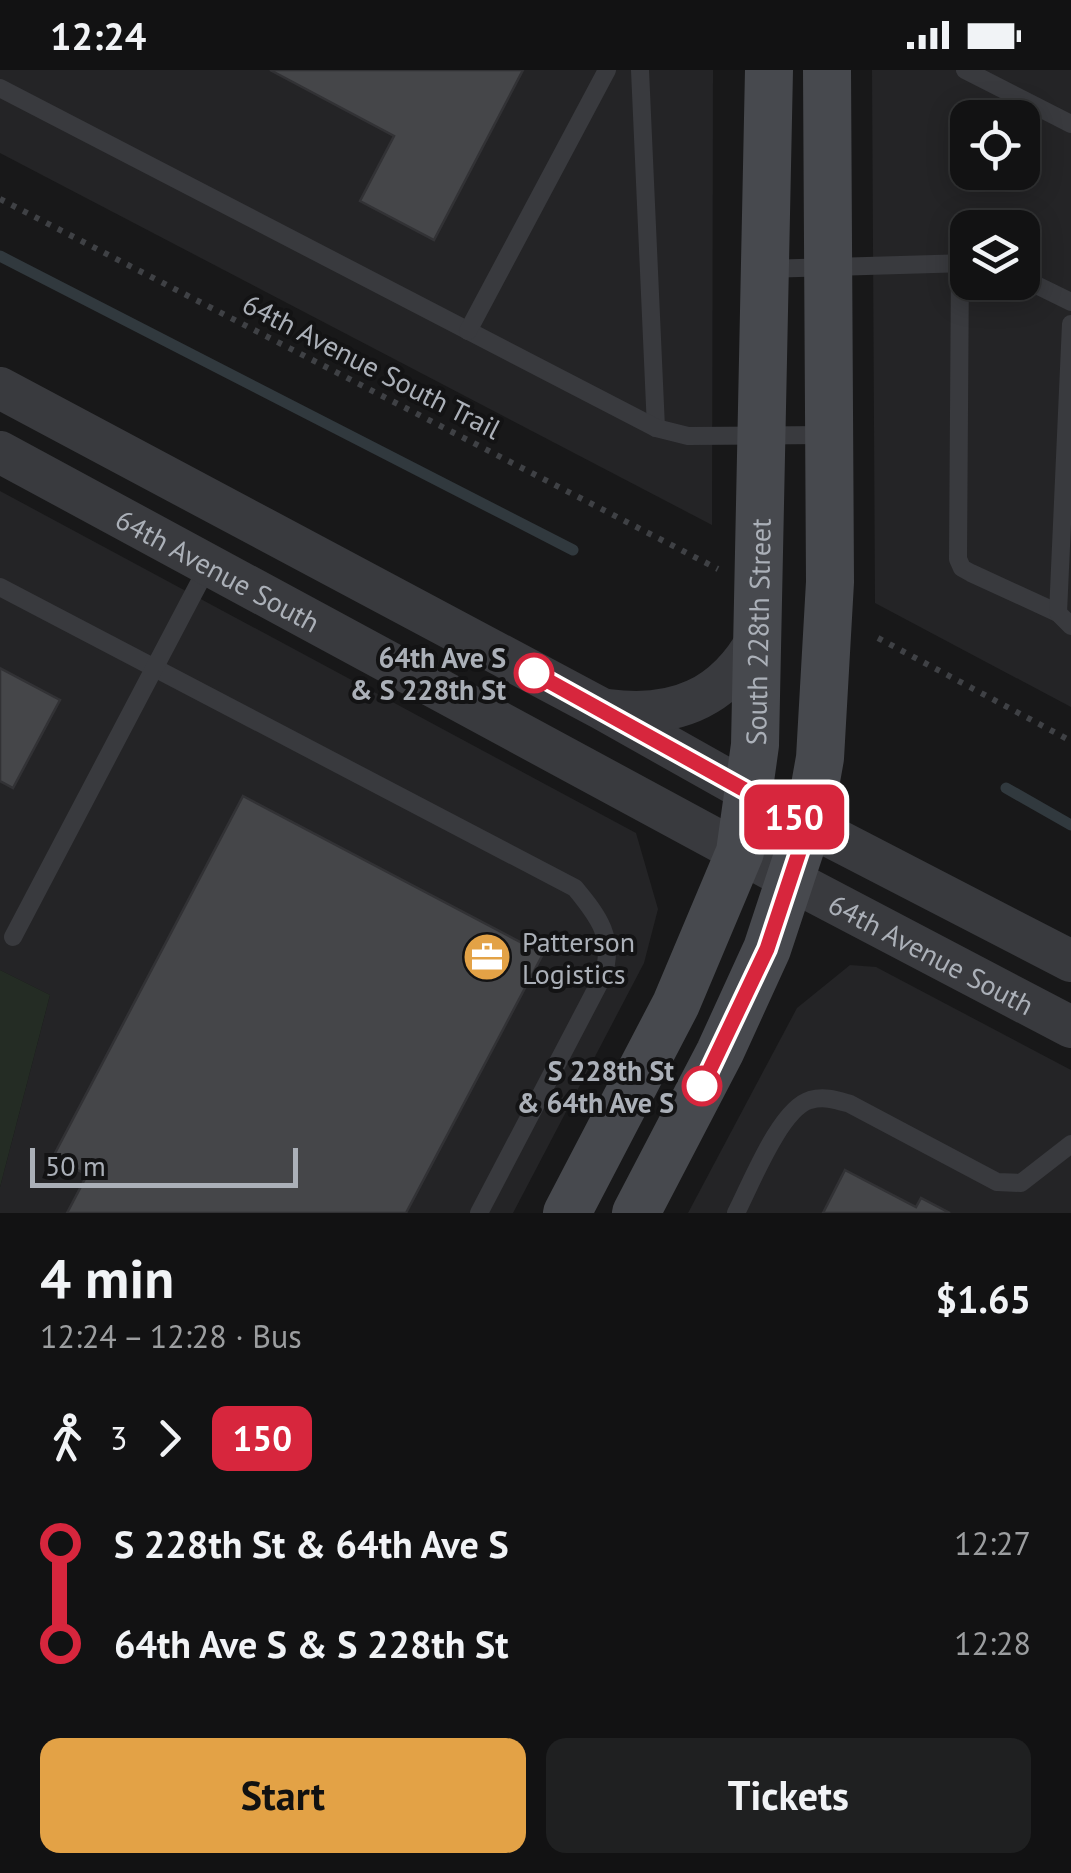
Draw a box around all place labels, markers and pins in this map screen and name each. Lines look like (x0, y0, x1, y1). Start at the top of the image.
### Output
place label: 64th Ave S & S 228th St (350, 639, 506, 708)
marker: 64th Ave S & S 228th St (515, 654, 553, 692)
place label: Patterson Logistics (522, 923, 635, 992)
office icon: Patterson Logistics (461, 931, 513, 983)
place label: S 228th St & 64th Ave S (517, 1052, 674, 1121)
marker: S 228th St & 64th Ave S (683, 1067, 721, 1105)

